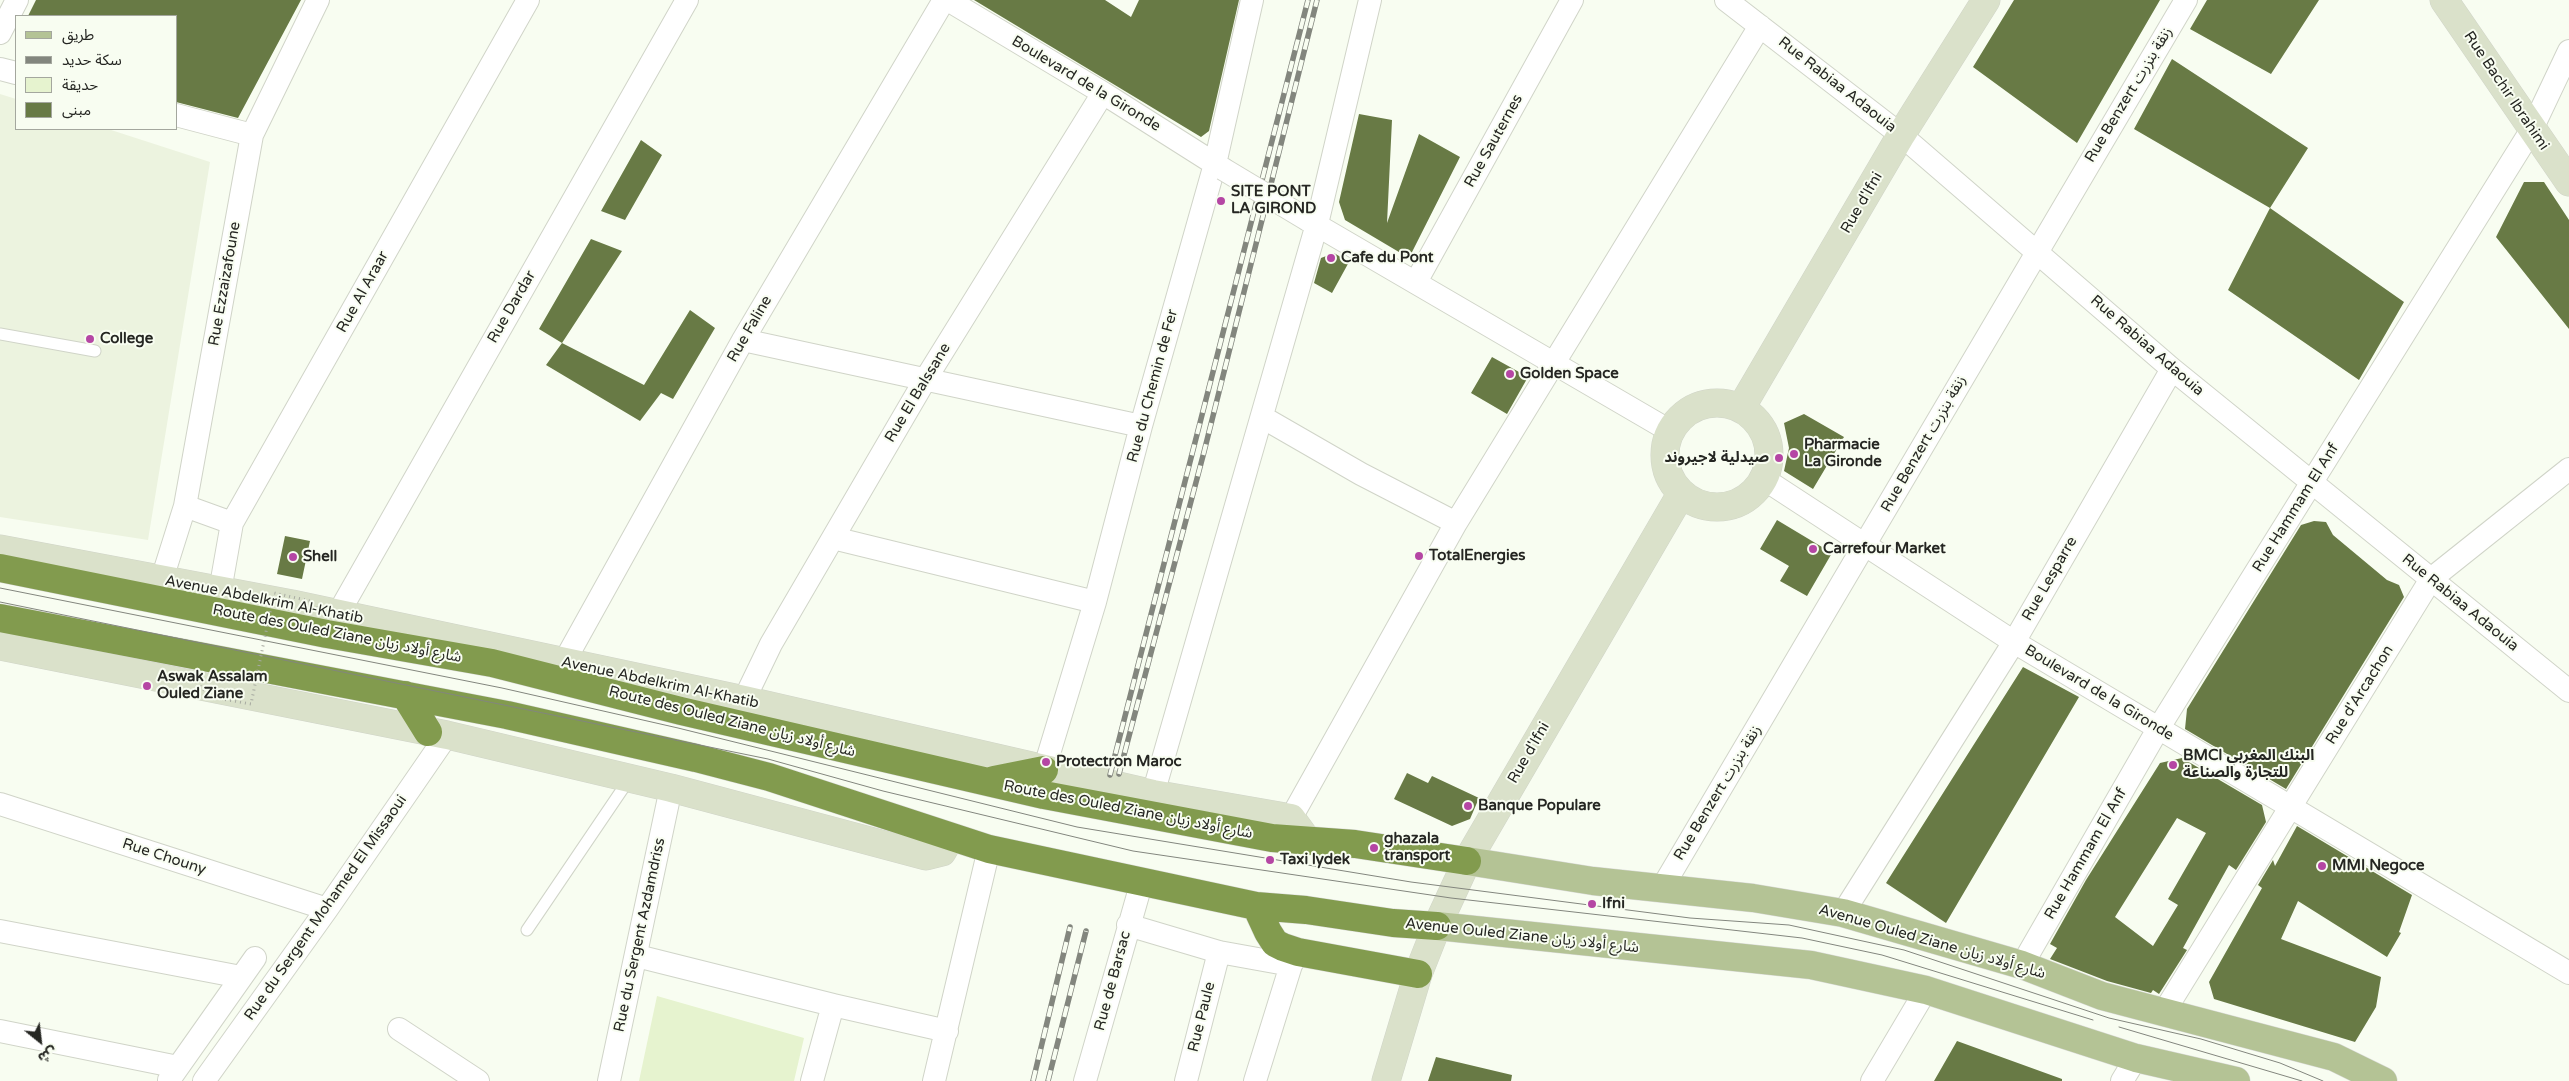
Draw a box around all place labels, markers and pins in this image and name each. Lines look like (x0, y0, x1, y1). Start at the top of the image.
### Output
place label: SITE PONT LA GIROND (1231, 183, 1316, 218)
marker: SITE PONT LA GIROND (1215, 195, 1227, 207)
place label: Cafe du Pont (1341, 249, 1434, 267)
marker: Cafe du Pont (1325, 252, 1337, 264)
place label: College (100, 330, 153, 348)
marker: College (84, 333, 96, 345)
place label: Golden Space (1520, 365, 1619, 383)
marker: Golden Space (1504, 368, 1516, 380)
place label: Pharmacie La Gironde (1804, 436, 1882, 471)
marker: Pharmacie La Gironde (1788, 448, 1800, 460)
place label: صيدلية لاجيروند (1664, 449, 1769, 467)
marker: صيدلية لاجيروند (1773, 452, 1785, 464)
place label: Carrefour Market (1823, 540, 1946, 558)
marker: Carrefour Market (1807, 543, 1819, 555)
place label: TotalEnergies (1429, 547, 1525, 565)
place label: Shell (303, 548, 337, 566)
marker: TotalEnergies (1413, 550, 1425, 562)
marker: Shell (287, 551, 299, 563)
place label: Aswak Assalam Ouled Ziane (157, 668, 268, 703)
marker: Aswak Assalam Ouled Ziane (141, 680, 153, 692)
place label: BMCI البنك المغربي للتجارة والصناعة (2183, 747, 2314, 782)
place label: Protectron Maroc (1056, 753, 1182, 771)
marker: Protectron Maroc (1040, 756, 1052, 768)
marker: BMCI البنك المغربي للتجارة والصناعة (2167, 759, 2179, 771)
place label: Banque Populare (1478, 797, 1601, 815)
marker: Banque Populare (1462, 800, 1474, 812)
place label: ghazala transport (1384, 830, 1450, 865)
marker: ghazala transport (1368, 842, 1380, 854)
place label: Taxi lydek (1280, 851, 1350, 869)
marker: Taxi lydek (1264, 854, 1276, 866)
place label: MMI Negoce (2332, 857, 2424, 875)
marker: MMI Negoce (2316, 860, 2328, 872)
place label: Ifni (1602, 895, 1625, 913)
marker: Ifni (1586, 898, 1598, 910)

